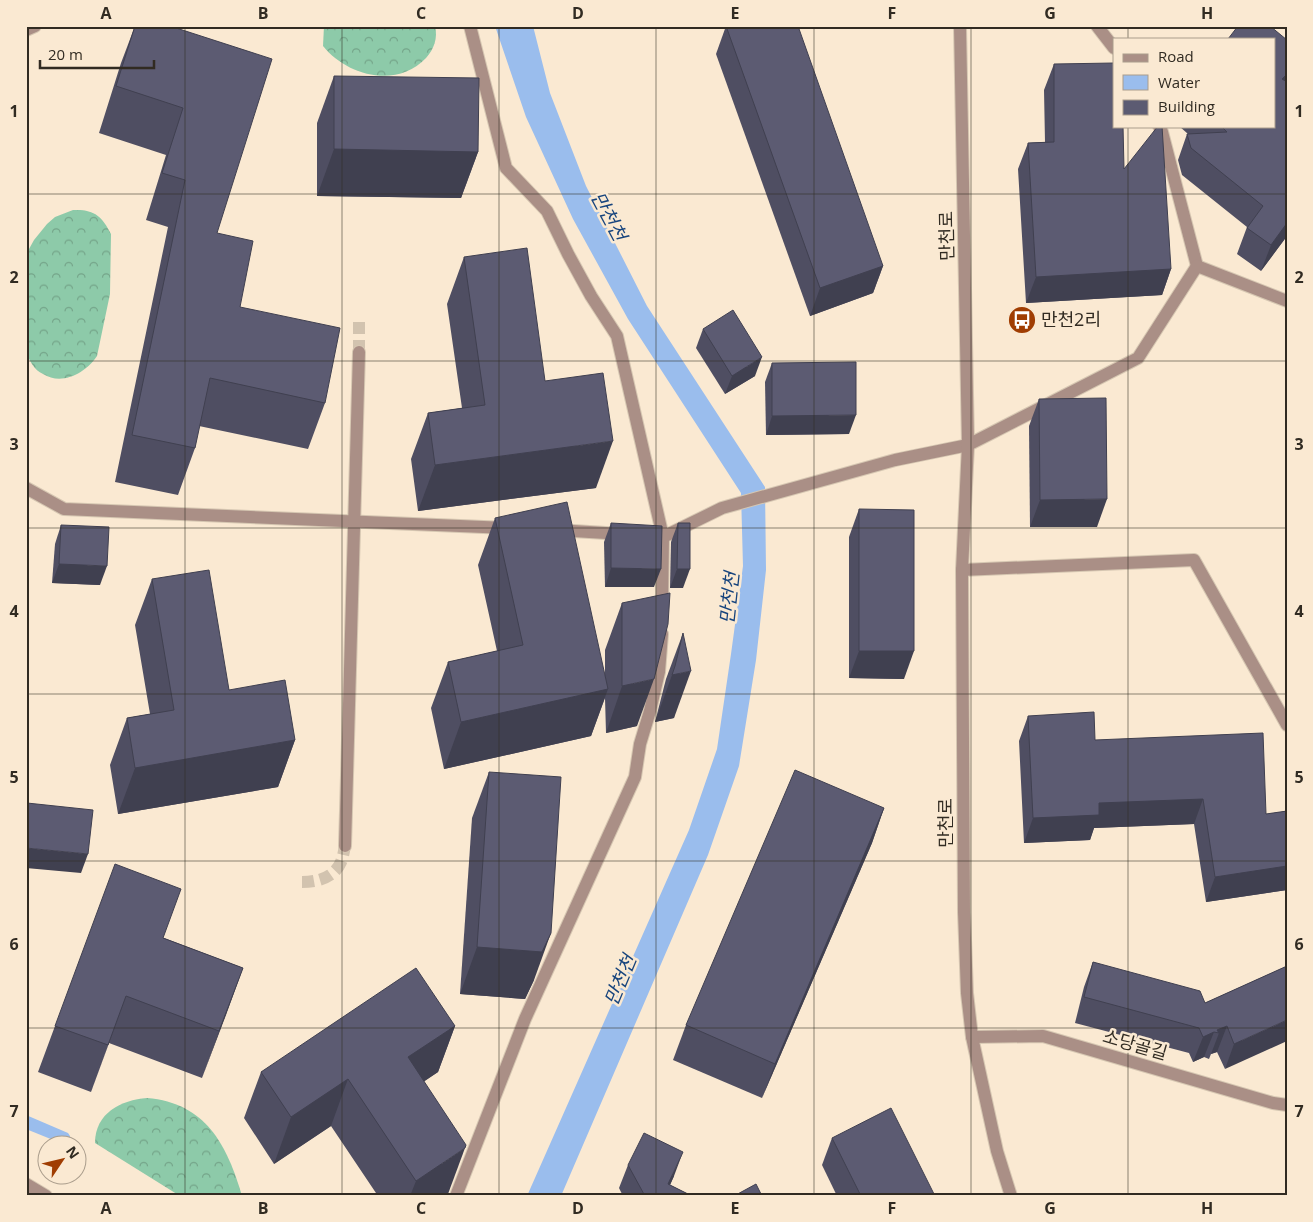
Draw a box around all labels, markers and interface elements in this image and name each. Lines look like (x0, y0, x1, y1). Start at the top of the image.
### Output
text: A (100, 2, 112, 24)
text: B (258, 2, 268, 24)
text: C (416, 2, 426, 24)
text: D (572, 2, 584, 24)
text: E (731, 2, 740, 24)
text: F (888, 2, 896, 24)
text: G (1044, 2, 1056, 24)
text: H (1201, 2, 1213, 24)
scale bar (40, 38, 154, 70)
legend (1113, 38, 1276, 128)
text: 20 m (48, 44, 83, 64)
text: Road (1158, 46, 1194, 66)
text: Water (1158, 72, 1200, 92)
text: Building (1158, 96, 1215, 116)
text: 1 (9, 100, 19, 122)
text: 1 (1294, 100, 1304, 122)
water label: 만천천 (585, 187, 633, 247)
street label: 만천로 (934, 211, 958, 261)
text: 2 (9, 266, 19, 288)
text: 2 (1294, 266, 1304, 288)
bus stop icon: 만천2리 (1007, 305, 1037, 335)
place label: 만천2리 (1041, 307, 1101, 331)
text: 3 (9, 433, 19, 455)
text: 3 (1294, 433, 1304, 455)
water label: 만천천 (713, 569, 745, 625)
text: 4 (9, 600, 19, 622)
text: 4 (1294, 600, 1304, 622)
text: 5 (9, 766, 19, 788)
text: 5 (1294, 766, 1304, 788)
street label: 만천로 (933, 798, 957, 848)
text: 6 (9, 933, 19, 955)
text: 6 (1294, 933, 1304, 955)
water label: 만천천 (598, 949, 643, 1009)
street label: 소당골길 (1100, 1023, 1170, 1065)
text: 7 (9, 1100, 19, 1122)
text: 7 (1294, 1100, 1304, 1122)
north arrow (38, 1134, 88, 1184)
text: N (62, 1142, 84, 1162)
text: A (100, 1197, 112, 1219)
text: B (258, 1197, 268, 1219)
text: C (416, 1197, 426, 1219)
text: D (572, 1197, 584, 1219)
text: E (731, 1197, 740, 1219)
text: F (888, 1197, 896, 1219)
text: G (1044, 1197, 1056, 1219)
text: H (1201, 1197, 1213, 1219)

